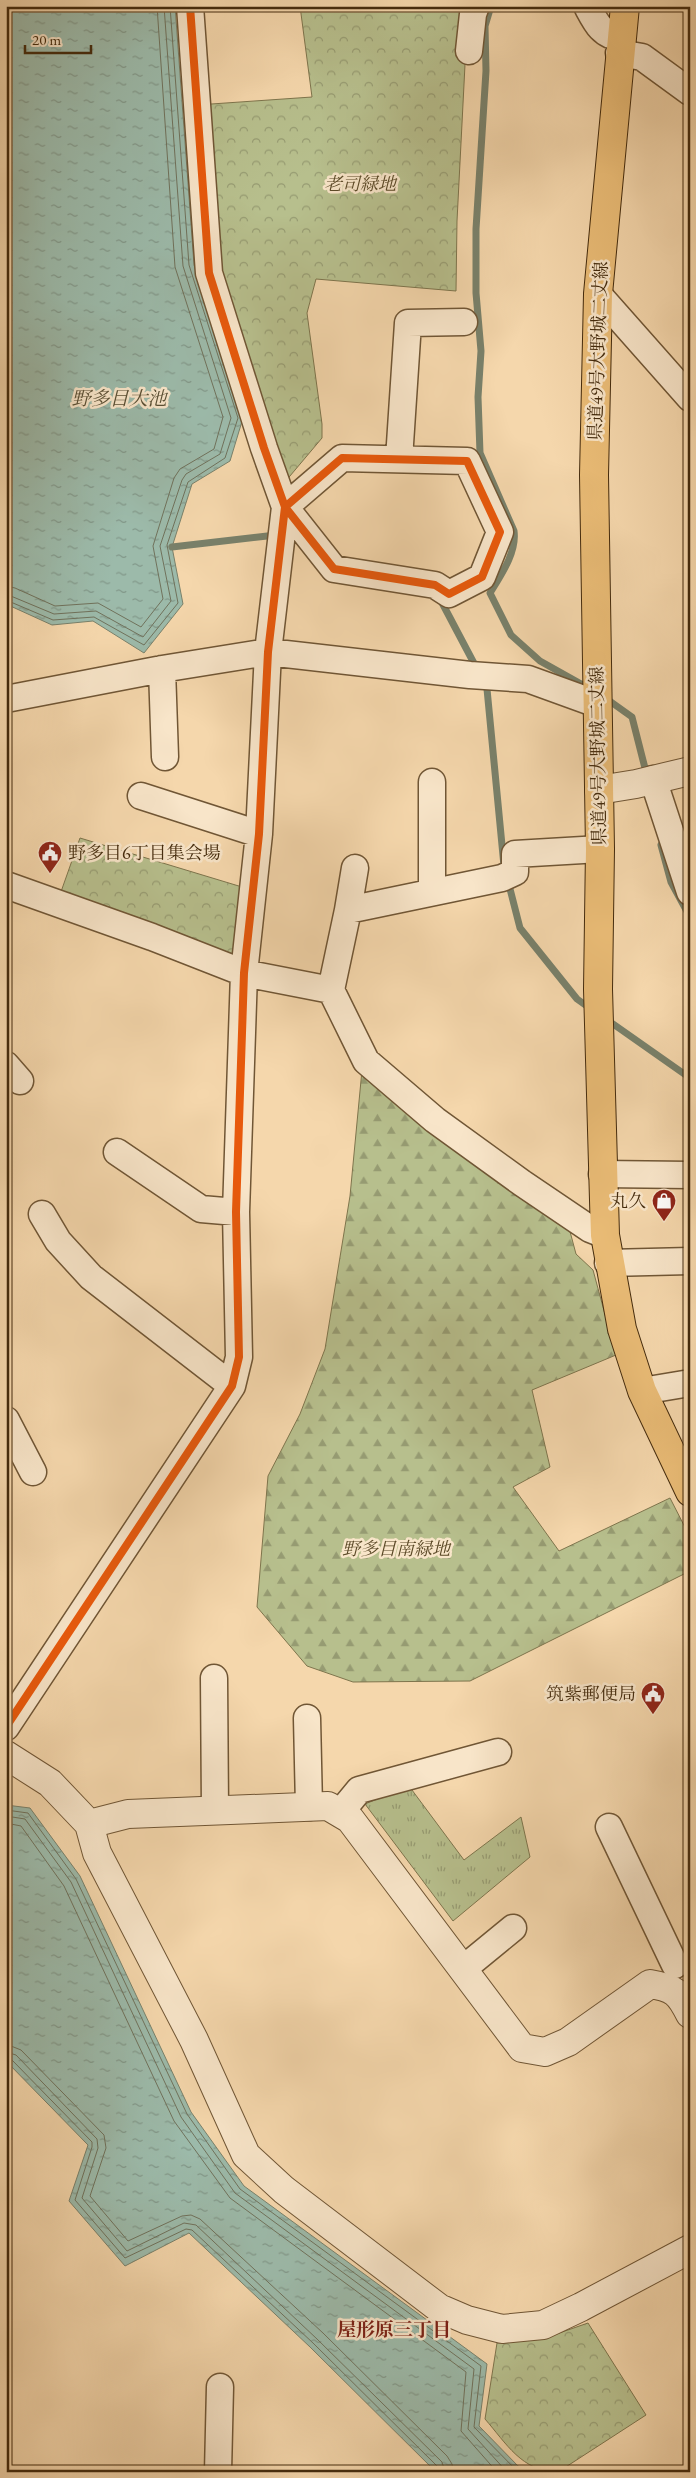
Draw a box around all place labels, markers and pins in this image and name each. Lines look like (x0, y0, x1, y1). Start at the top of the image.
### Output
public building icon: 野多目6丁目集会場 (37, 840, 63, 874)
place label: 野多目6丁目集会場 (68, 841, 221, 864)
shop icon: 丸久 (651, 1188, 677, 1222)
place label: 丸久 (610, 1189, 646, 1212)
public building icon: 筑紫郵便局 (640, 1681, 666, 1715)
place label: 筑紫郵便局 (546, 1682, 636, 1705)

